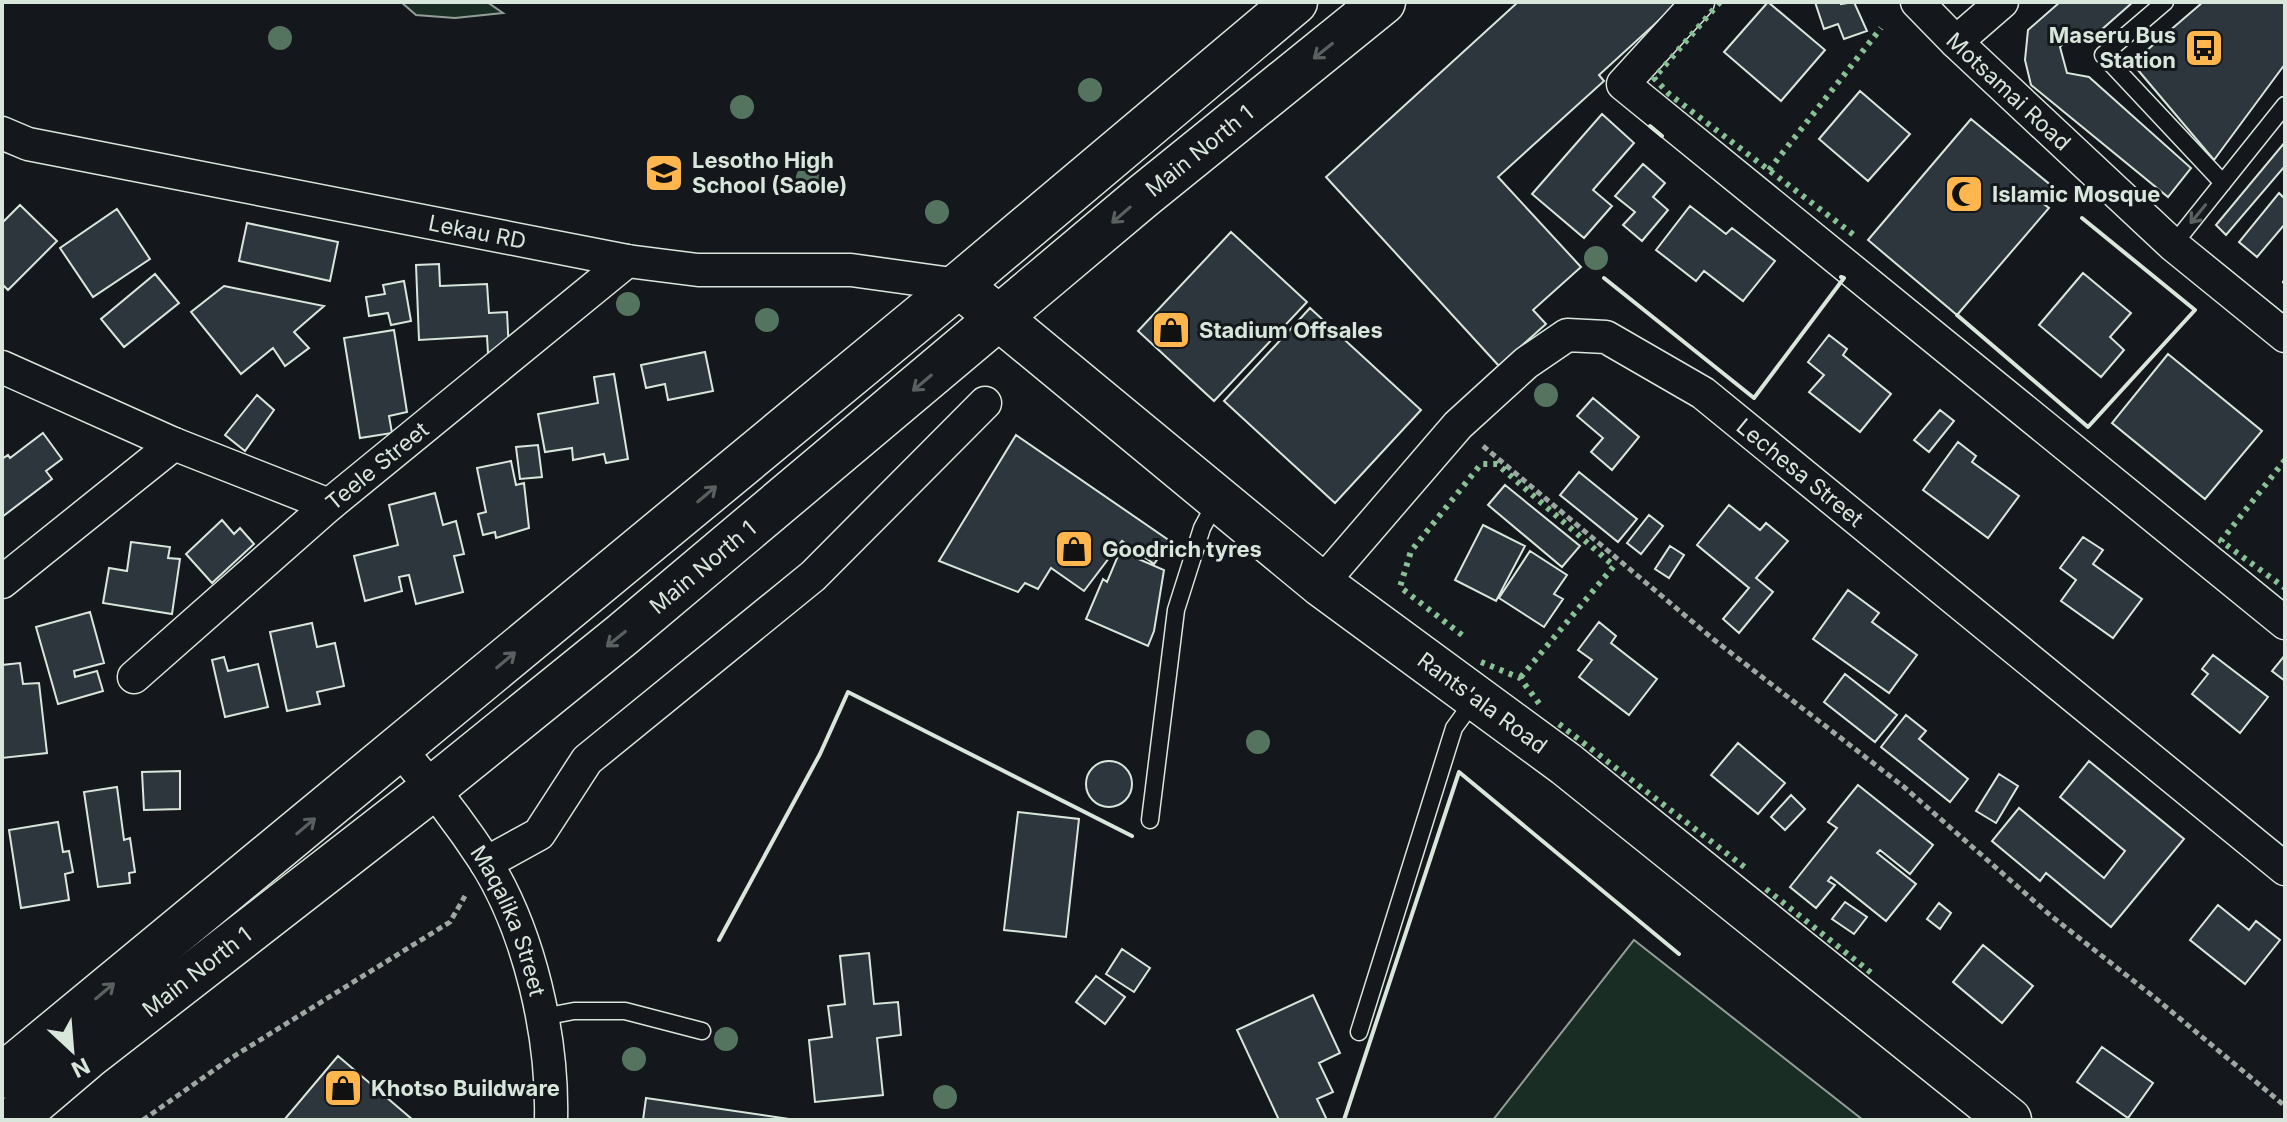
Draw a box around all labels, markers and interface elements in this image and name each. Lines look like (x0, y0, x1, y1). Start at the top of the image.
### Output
place label: Maseru Bus Station (2049, 22, 2176, 73)
street label: Motsamai Road (1941, 27, 2076, 156)
bus stop icon: Maseru Bus Station (2183, 27, 2225, 69)
one-way arrow (1313, 43, 1334, 60)
street label: Main North 1 (1140, 100, 1258, 202)
place label: Lesotho High School (Saole) (692, 147, 847, 198)
school or university icon: Lesotho High School (Saole) (643, 152, 685, 194)
mosque icon: Islamic Mosque (1943, 173, 1985, 215)
place label: Islamic Mosque (1992, 181, 2160, 207)
one-way arrow (2189, 203, 2206, 224)
one-way arrow (1111, 206, 1131, 224)
street label: Lekau RD (426, 210, 528, 254)
shop icon: Stadium Offsales (1150, 309, 1192, 351)
place label: Stadium Offsales (1199, 317, 1383, 343)
one-way arrow (912, 374, 933, 391)
street label: Lechesa Street (1731, 413, 1869, 532)
street label: Teele Street (321, 416, 433, 515)
one-way arrow (696, 485, 716, 503)
street label: Main North 1 (644, 515, 761, 619)
shop icon: Goodrich tyres (1053, 528, 1095, 570)
place label: Goodrich tyres (1102, 536, 1262, 562)
one-way arrow (605, 630, 626, 648)
street label: Rants'ala Road (1413, 647, 1552, 759)
one-way arrow (496, 651, 516, 669)
one-way arrow (295, 817, 316, 835)
street label: Maqalika Street (465, 840, 551, 999)
street label: Main North 1 (137, 921, 256, 1022)
one-way arrow (95, 982, 115, 1000)
north arrow (32, 1010, 112, 1090)
text: N (68, 1053, 94, 1083)
shop icon: Khotso Buildware (322, 1067, 364, 1109)
place label: Khotso Buildware (371, 1075, 560, 1101)

